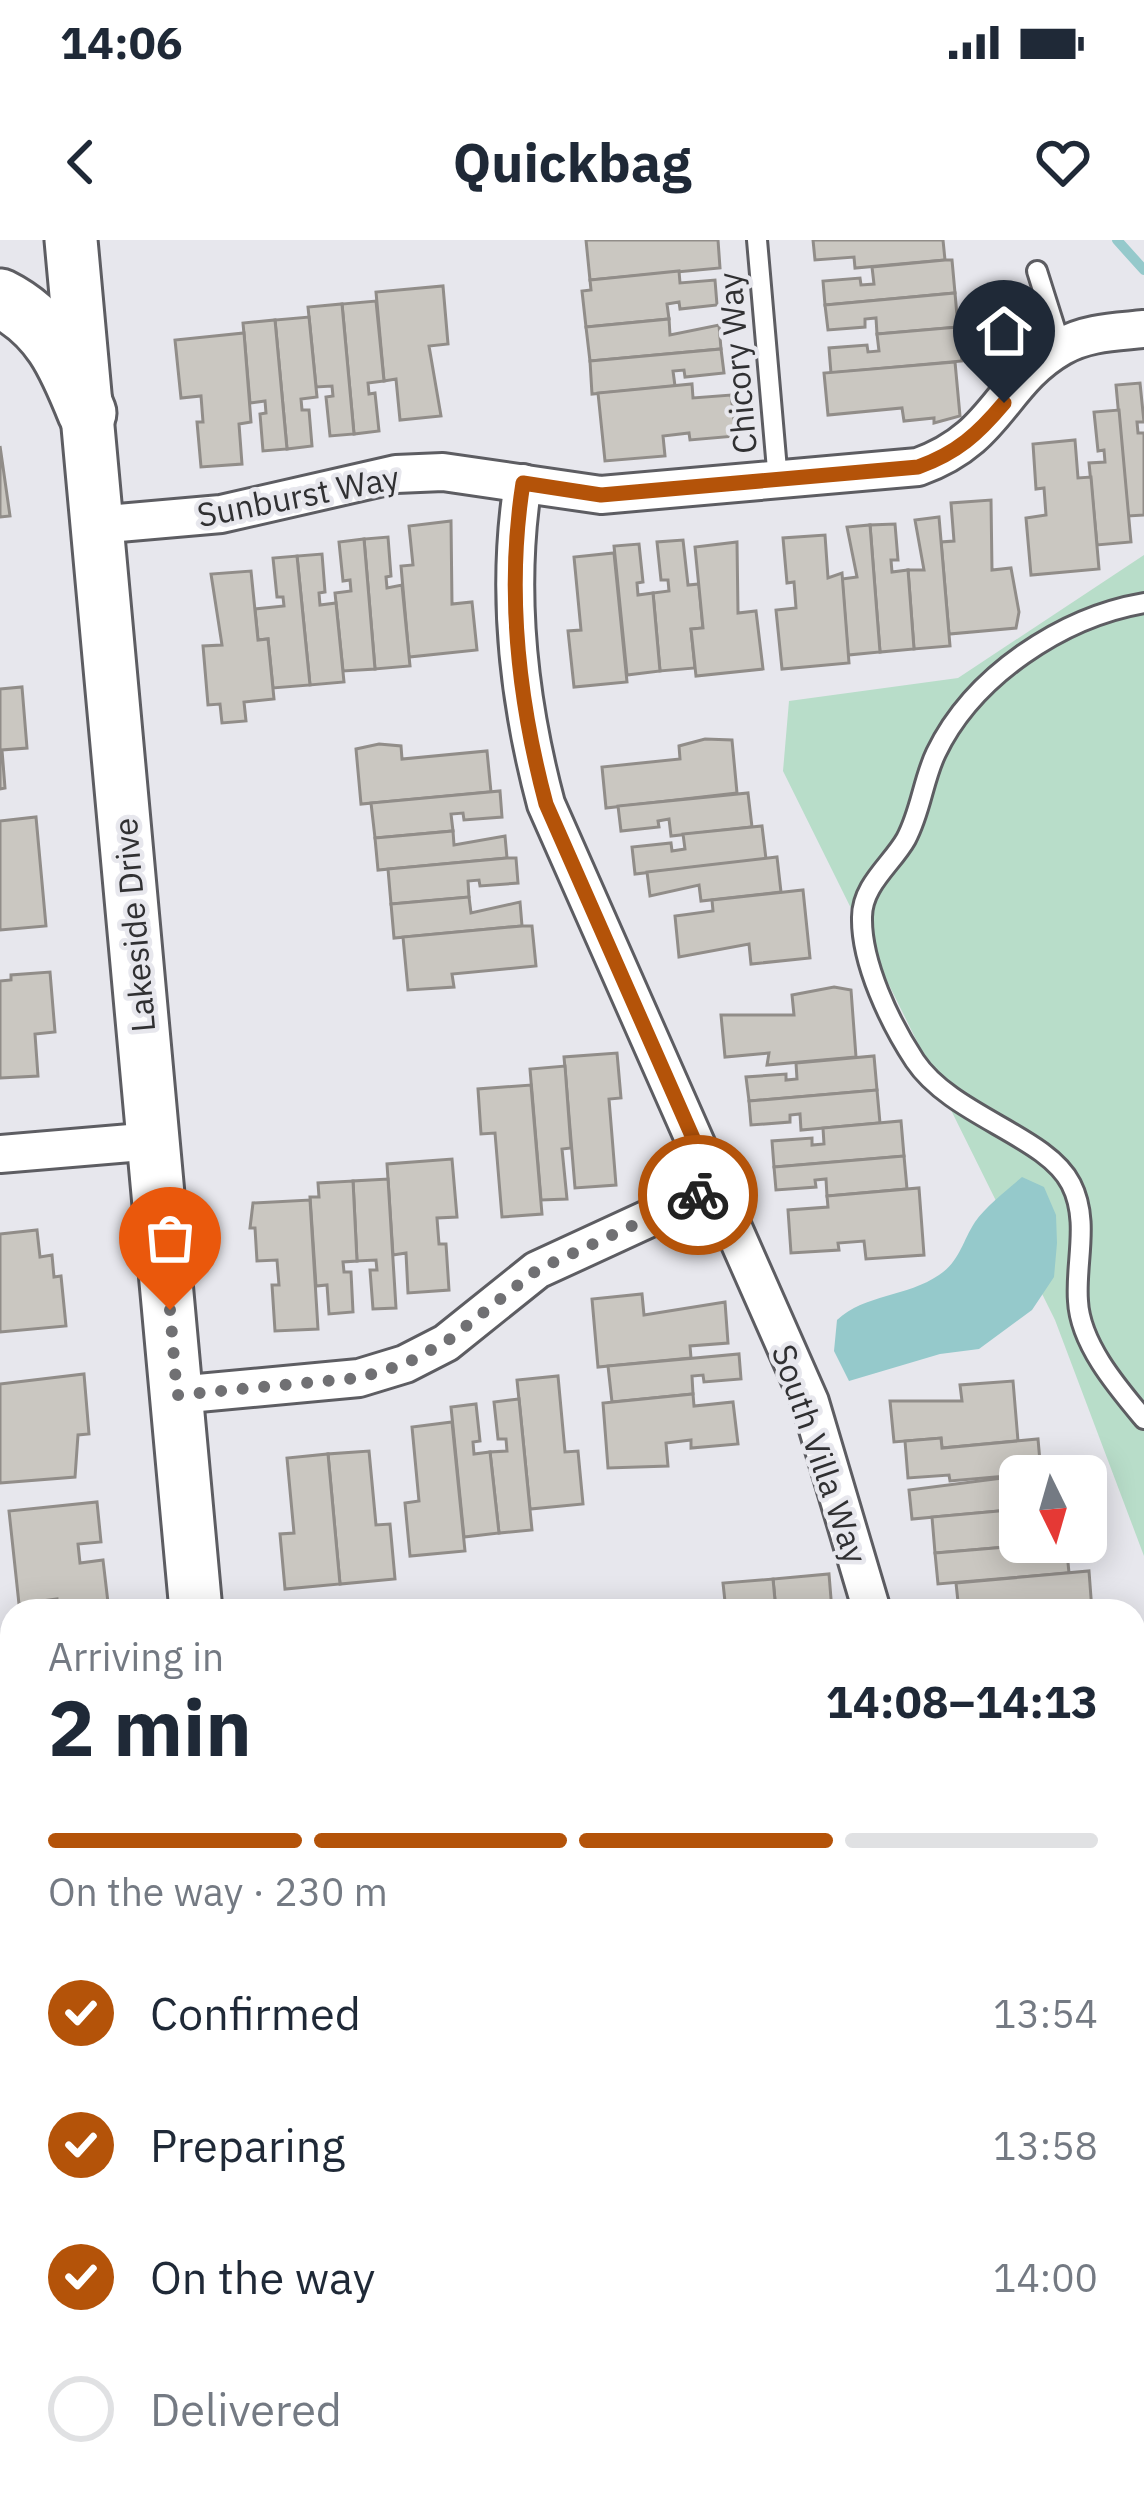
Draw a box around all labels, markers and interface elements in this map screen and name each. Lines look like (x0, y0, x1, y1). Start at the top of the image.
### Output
text: 14:06 (60, 13, 183, 71)
text: Quickbag (453, 127, 691, 197)
icon: back (48, 129, 114, 195)
icon: heart (1030, 129, 1096, 195)
street label: Chicory Way (707, 270, 766, 456)
pin (953, 280, 1055, 403)
icon: home (971, 298, 1037, 364)
street label: Sunburst Way (193, 455, 403, 536)
street label: Lakeside Drive (103, 816, 164, 1034)
courier (638, 1135, 758, 1255)
icon: bike (665, 1162, 731, 1228)
pin (119, 1187, 221, 1310)
icon: bag (137, 1205, 203, 1271)
street label: South Villa Way (763, 1339, 878, 1569)
north arrow (999, 1455, 1107, 1563)
map controls (999, 1455, 1107, 1563)
text: Arriving in (48, 1631, 224, 1682)
text: 14:08–14:13 (826, 1672, 1098, 1730)
text: 2 min (48, 1676, 252, 1777)
text: On the way · 230 m (48, 1866, 388, 1917)
icon: check (48, 1980, 114, 2046)
text: Confirmed (150, 1984, 361, 2042)
text: 13:54 (993, 1988, 1098, 2039)
icon: check (48, 2112, 114, 2178)
text: Preparing (150, 2116, 345, 2174)
text: 13:58 (993, 2120, 1098, 2171)
icon: check (48, 2244, 114, 2310)
text: On the way (150, 2248, 375, 2306)
text: 14:00 (993, 2252, 1098, 2303)
text: Delivered (150, 2380, 342, 2438)

